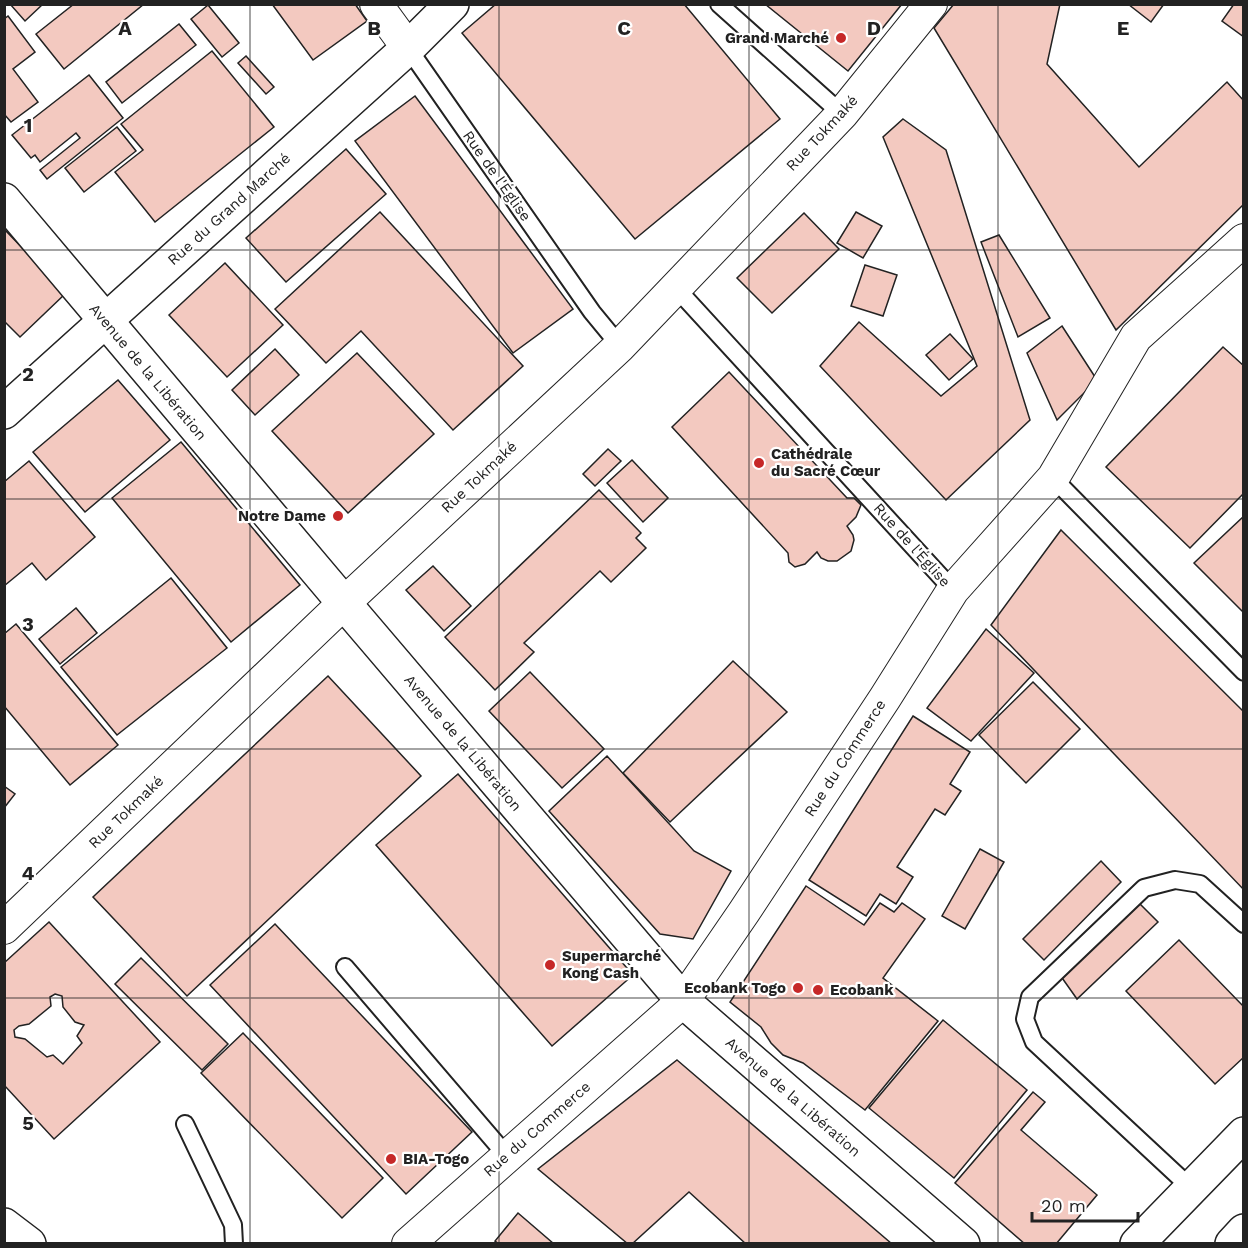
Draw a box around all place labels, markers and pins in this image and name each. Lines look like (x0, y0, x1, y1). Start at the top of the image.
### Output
place label: Grand Marché (725, 29, 829, 47)
marker: Grand Marché (834, 31, 848, 45)
place label: Cathédrale du Sacré Cœur (771, 445, 881, 480)
marker: Cathédrale du Sacré Cœur (752, 456, 766, 470)
place label: Notre Dame (238, 507, 326, 525)
marker: Notre Dame (331, 509, 345, 523)
place label: Supermarché Kong Cash (562, 947, 661, 982)
marker: Supermarché Kong Cash (543, 958, 557, 972)
place label: Ecobank Togo (684, 979, 786, 997)
marker: Ecobank Togo (791, 981, 805, 995)
place label: Ecobank (830, 981, 894, 999)
marker: Ecobank (811, 983, 825, 997)
place label: BIA-Togo (403, 1150, 469, 1168)
marker: BIA-Togo (384, 1152, 398, 1166)

